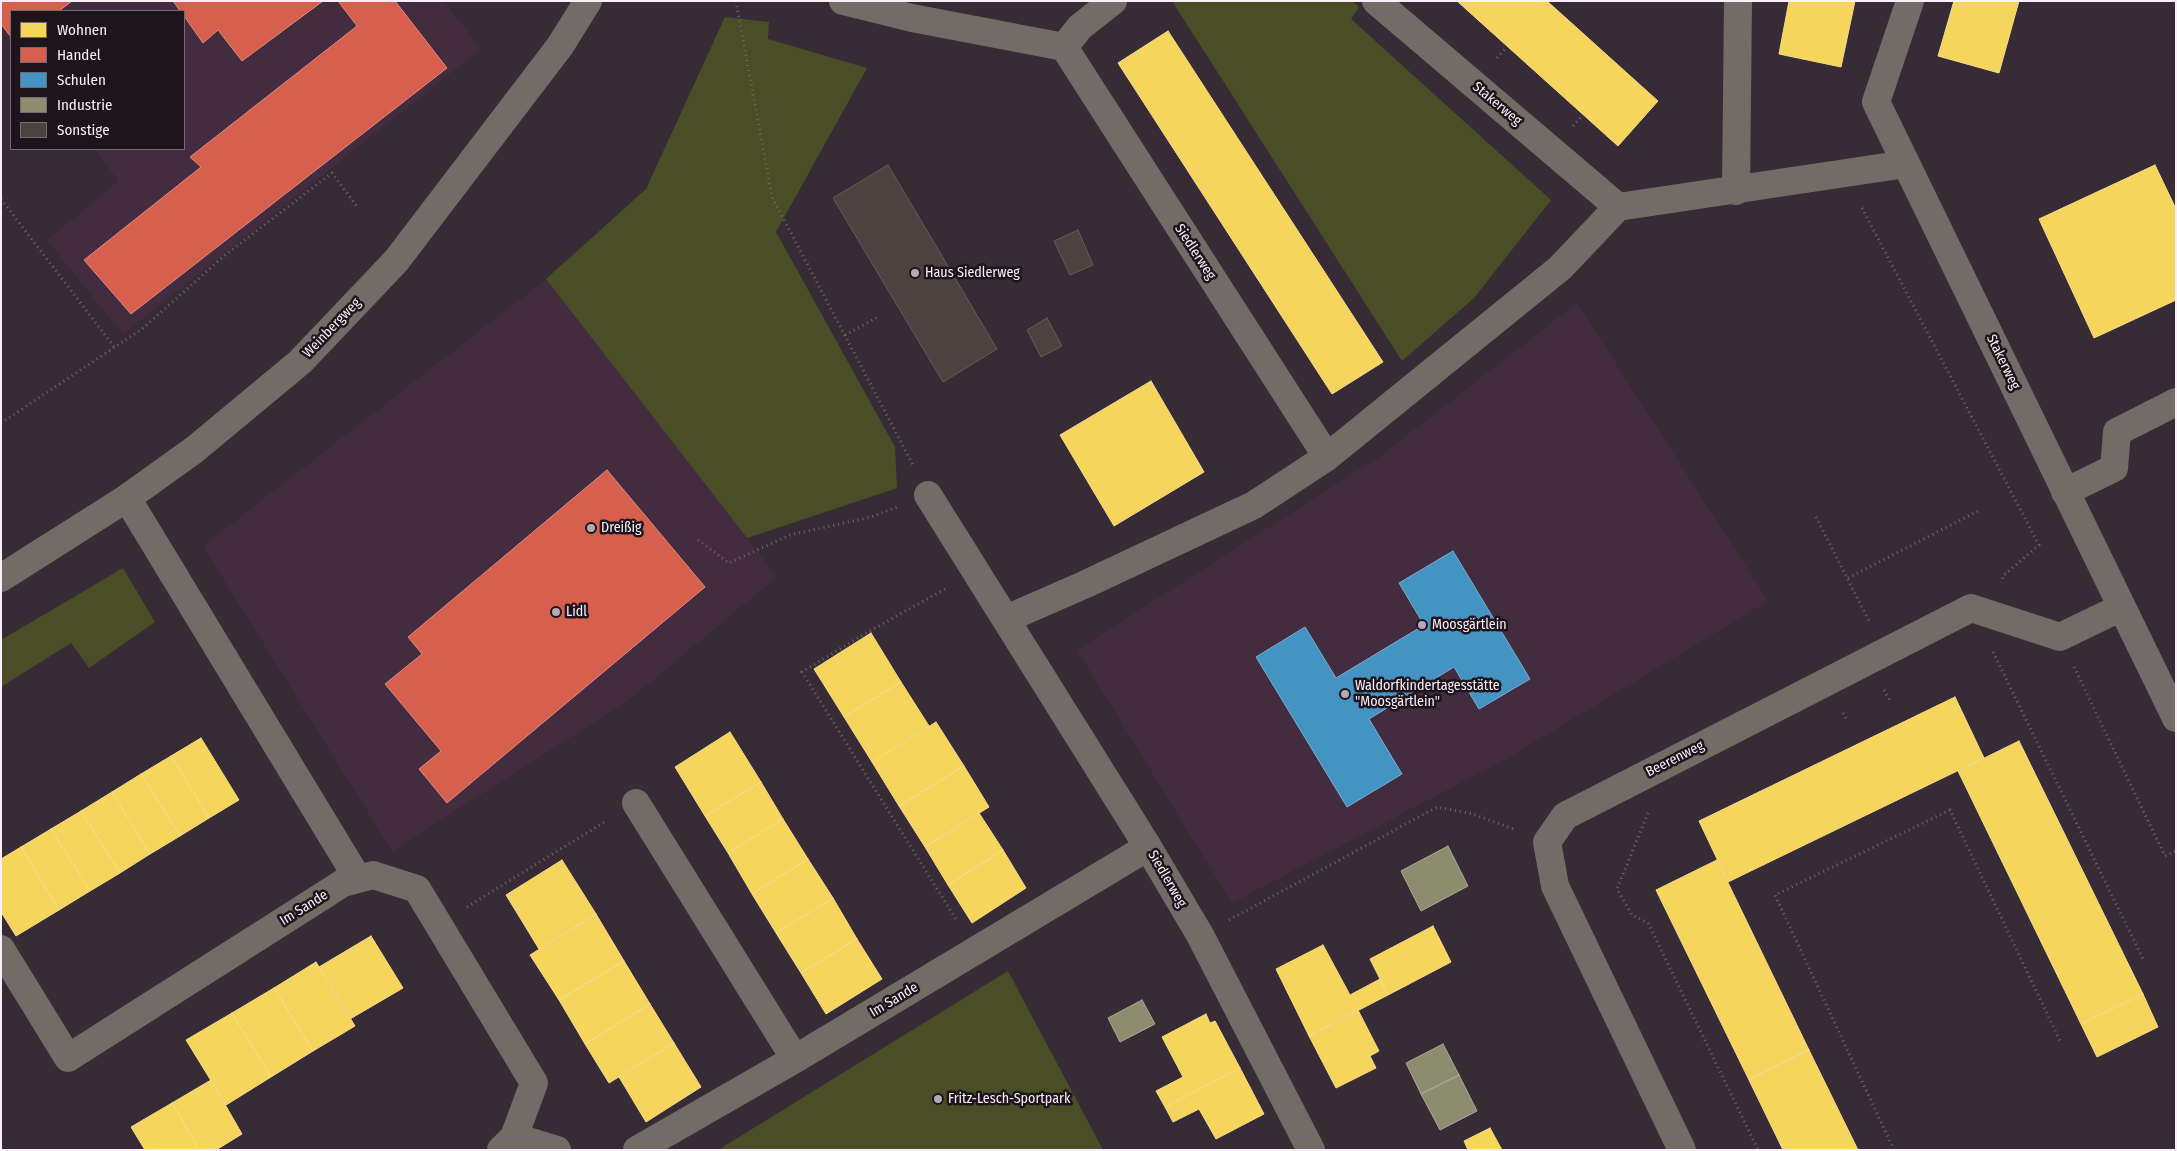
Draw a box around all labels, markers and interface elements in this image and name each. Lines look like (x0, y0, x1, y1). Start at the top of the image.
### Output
legend (10, 10, 185, 150)
text: Wohnen (57, 21, 107, 39)
text: Handel (57, 46, 101, 64)
text: Schulen (57, 71, 106, 89)
street label: Stakerweg (1469, 79, 1525, 129)
text: Industrie (57, 96, 112, 114)
text: Sonstige (57, 121, 110, 139)
street label: Siedlerweg (1171, 221, 1219, 283)
place label: Haus Siedlerweg (925, 265, 1020, 281)
marker: Haus Siedlerweg (909, 267, 921, 279)
street label: Weinbergweg (299, 295, 365, 361)
street label: Stakerweg (1982, 332, 2024, 392)
place label: Dreißig (601, 520, 642, 536)
marker: Dreißig (585, 522, 597, 534)
place label: Lidl (566, 604, 587, 620)
marker: Lidl (550, 606, 562, 618)
place label: Moosgärtlein (1432, 617, 1507, 633)
marker: Moosgärtlein (1416, 619, 1428, 631)
place label: Waldorfkindertagesstätte "Moosgärtlein" (1355, 678, 1500, 710)
marker: Waldorfkindertagesstätte "Moosgärtlein" (1339, 688, 1351, 700)
street label: Beerenweg (1643, 737, 1707, 781)
street label: Siedlerweg (1144, 848, 1190, 910)
street label: Im Sande (277, 887, 331, 929)
street label: Im Sande (867, 979, 921, 1021)
place label: Fritz-Lesch-Sportpark (948, 1091, 1070, 1107)
marker: Fritz-Lesch-Sportpark (932, 1093, 944, 1105)

